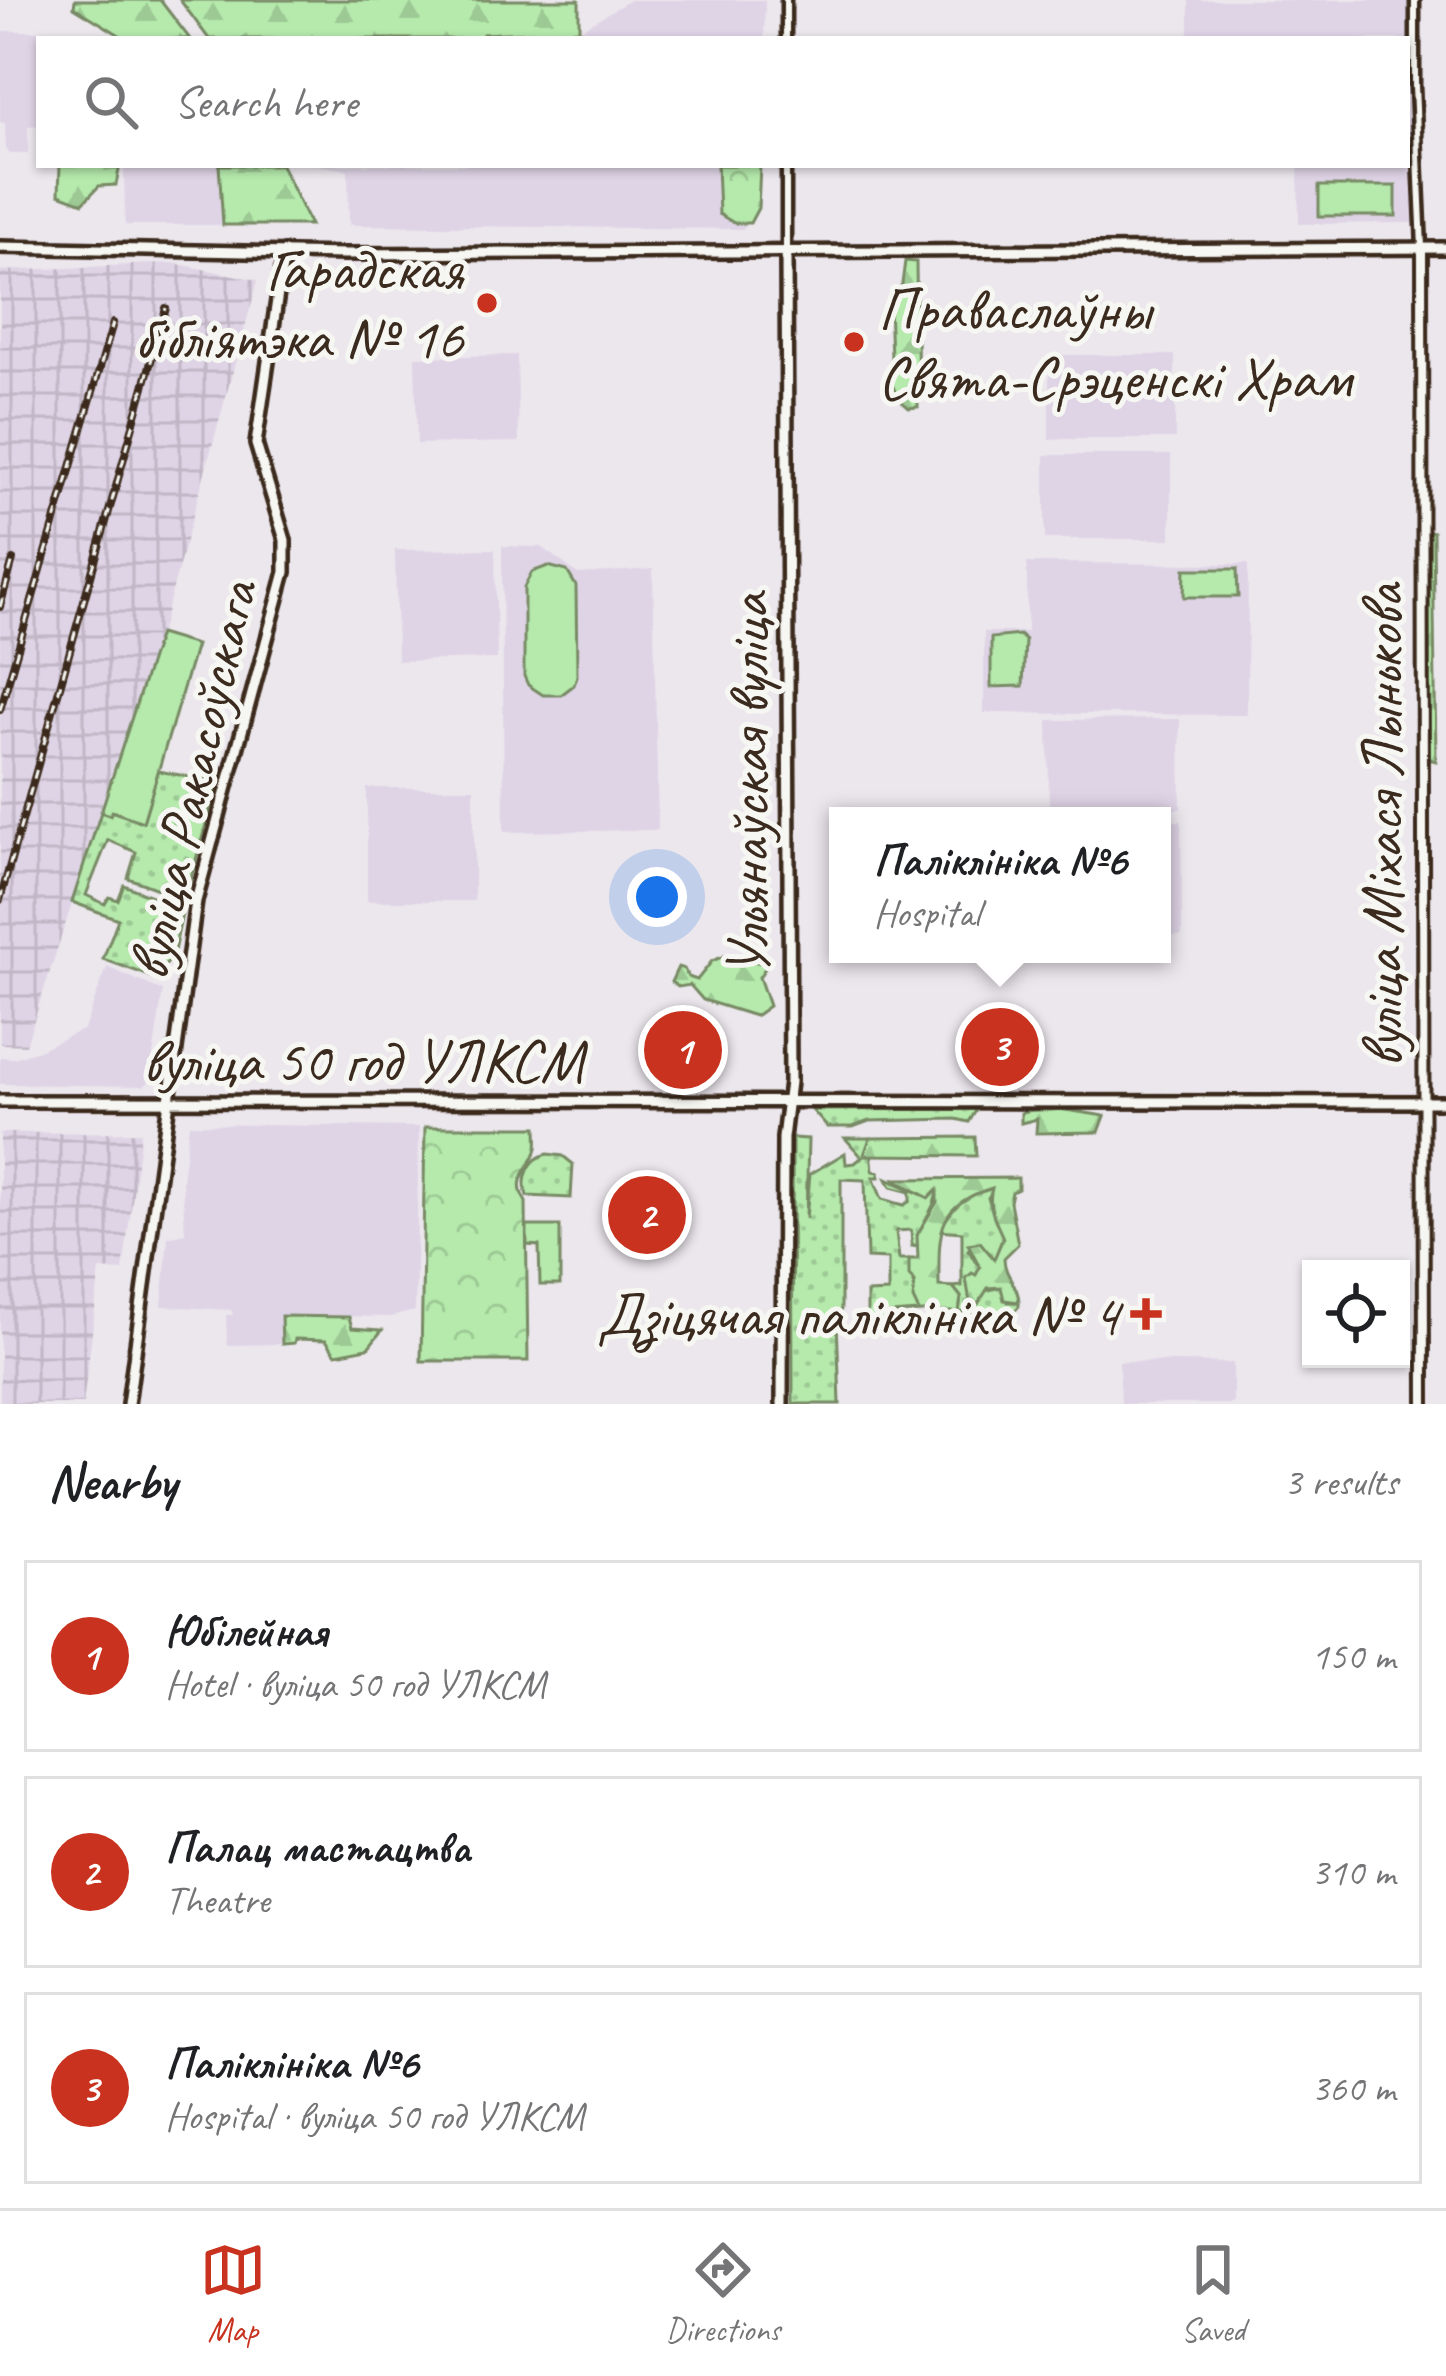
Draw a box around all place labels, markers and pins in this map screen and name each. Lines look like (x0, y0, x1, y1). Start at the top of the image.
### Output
place label: Гарадская бібліятэка № 16 (134, 231, 465, 376)
place label: Праваслаўны Свята-Срэценскі Храм (878, 271, 1355, 416)
marker: Гарадская бібліятэка № 16 (474, 290, 500, 316)
marker: Праваслаўны Свята-Срэценскі Храм (841, 329, 867, 355)
pin: 3 (961, 1002, 1039, 1092)
pin: 1 (644, 1005, 722, 1095)
pin: 2 (608, 1170, 686, 1260)
place label: Дзіцячая паліклініка № 4 (597, 1277, 1124, 1353)
marker: Дзіцячая паліклініка № 4 (1130, 1298, 1162, 1330)

